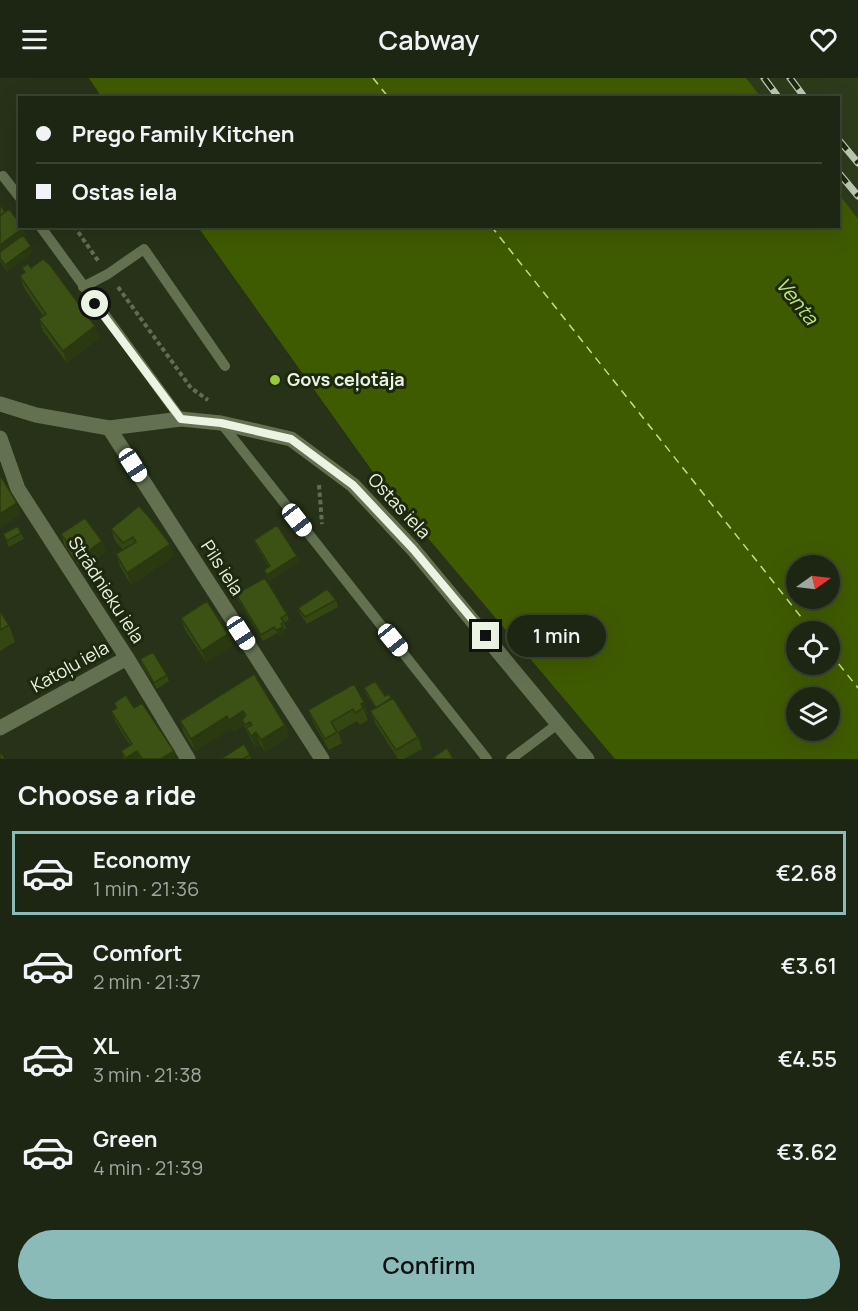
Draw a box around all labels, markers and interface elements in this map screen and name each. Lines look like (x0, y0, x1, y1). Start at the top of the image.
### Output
text: Cabway (379, 21, 479, 58)
icon: menu (18, 23, 51, 56)
icon: heart (807, 23, 840, 56)
text: Prego Family Kitchen (72, 119, 294, 149)
text: Ostas iela (72, 177, 177, 207)
water label: Venta (770, 271, 825, 331)
route start (81, 290, 108, 317)
place label: Govs ceļotāja (287, 367, 405, 392)
marker: Govs ceļotāja (268, 373, 282, 387)
car (116, 445, 150, 485)
street label: Ostas iela (363, 467, 436, 543)
car (279, 500, 315, 540)
street label: Strādnieku iela (63, 531, 150, 647)
street label: Pils iela (196, 535, 250, 600)
north arrow (786, 555, 840, 609)
map controls (786, 555, 840, 741)
car (224, 613, 258, 653)
callout: 1 min (507, 615, 606, 657)
car (375, 620, 411, 660)
button: locate (786, 621, 840, 675)
route end (472, 622, 499, 649)
text: 1 min (533, 622, 580, 649)
street label: Katoļu iela (26, 635, 113, 697)
button: layers (786, 687, 840, 741)
text: Choose a ride (18, 776, 196, 813)
text: Economy (93, 845, 191, 875)
icon: car (21, 846, 75, 900)
text: €2.68 (776, 858, 837, 888)
text: 1 min · 21:36 (93, 875, 200, 902)
text: Comfort (93, 938, 182, 968)
icon: car (21, 939, 75, 993)
text: €3.61 (781, 951, 837, 981)
text: 2 min · 21:37 (93, 968, 201, 995)
text: XL (93, 1031, 119, 1061)
icon: car (21, 1032, 75, 1086)
text: €4.55 (778, 1044, 837, 1074)
text: 3 min · 21:38 (93, 1061, 202, 1088)
text: Green (93, 1124, 158, 1154)
icon: car (21, 1125, 75, 1179)
text: €3.62 (777, 1137, 837, 1167)
text: 4 min · 21:39 (93, 1154, 203, 1181)
button: Confirm (18, 1230, 840, 1299)

